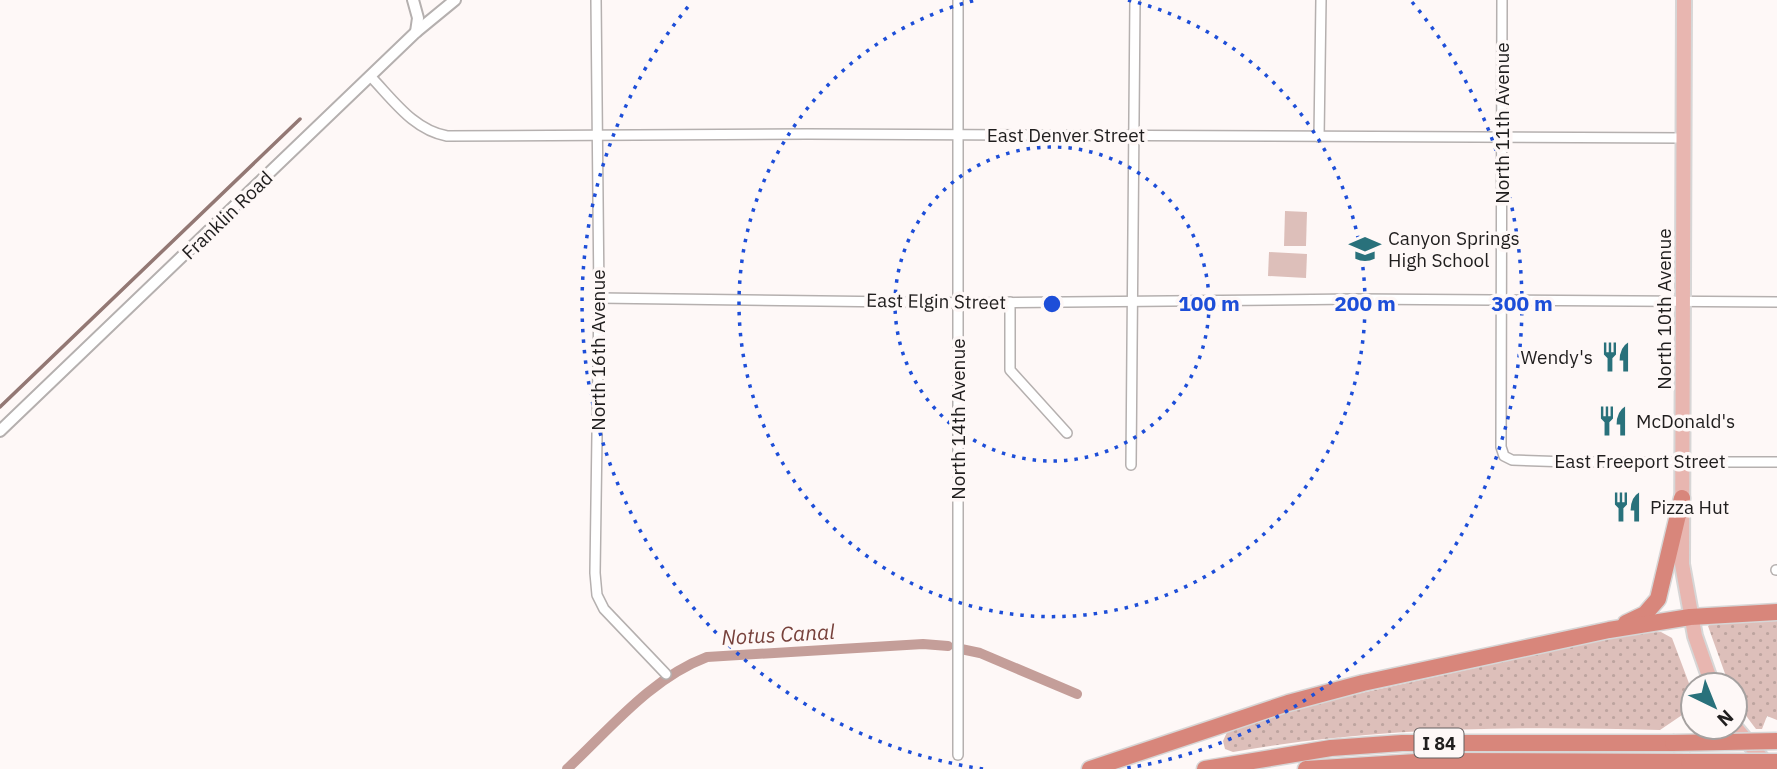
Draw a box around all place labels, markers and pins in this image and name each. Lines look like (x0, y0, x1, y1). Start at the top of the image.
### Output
place label: Canyon Springs High School (1388, 226, 1520, 272)
school or university icon: Canyon Springs High School (1348, 232, 1382, 266)
centre of rings (1040, 292, 1064, 316)
restaurant icon: Wendy's (1599, 340, 1633, 374)
place label: Wendy's (1520, 345, 1593, 369)
restaurant icon: McDonald's (1596, 404, 1630, 438)
place label: McDonald's (1636, 409, 1735, 433)
restaurant icon: Pizza Hut (1610, 490, 1644, 524)
place label: Pizza Hut (1650, 495, 1729, 519)

